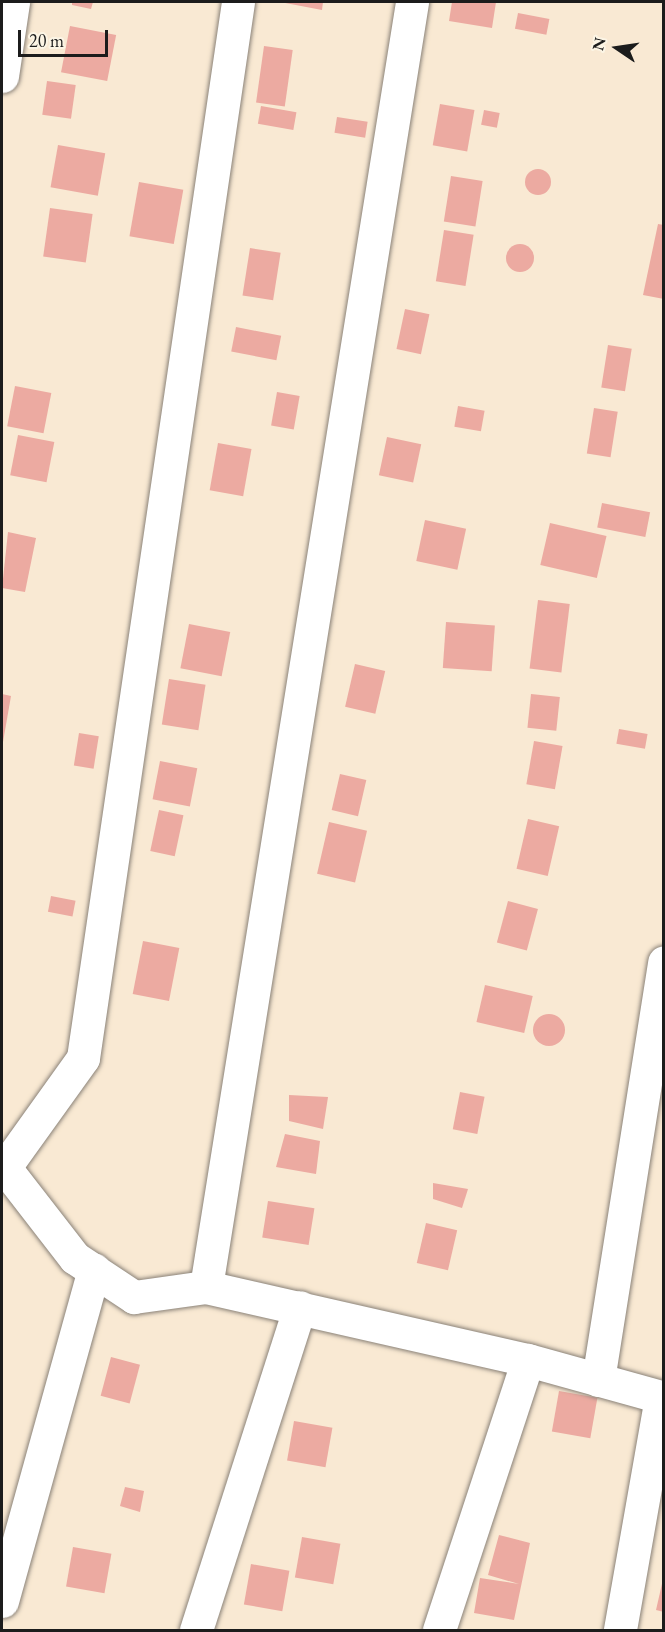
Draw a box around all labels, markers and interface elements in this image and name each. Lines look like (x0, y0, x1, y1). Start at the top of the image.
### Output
scale bar (21, 18, 111, 56)
north arrow (587, 18, 647, 78)
text: 20 m (29, 29, 64, 52)
text: N (587, 35, 611, 53)

